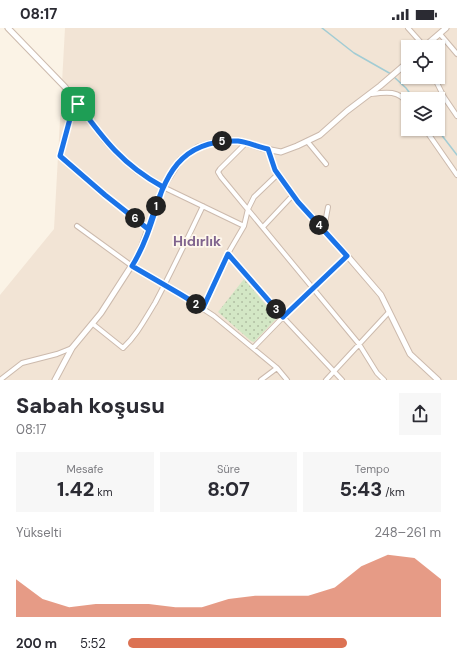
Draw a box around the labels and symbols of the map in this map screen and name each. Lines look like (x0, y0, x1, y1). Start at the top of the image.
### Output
pin (61, 87, 95, 121)
pin: 5 (212, 131, 232, 151)
pin: 1 (146, 196, 166, 216)
pin: 6 (125, 208, 145, 228)
pin: 4 (309, 215, 329, 235)
district label: Hıdırlık (173, 232, 221, 250)
pin: 2 (186, 294, 206, 314)
pin: 3 (266, 299, 286, 319)

